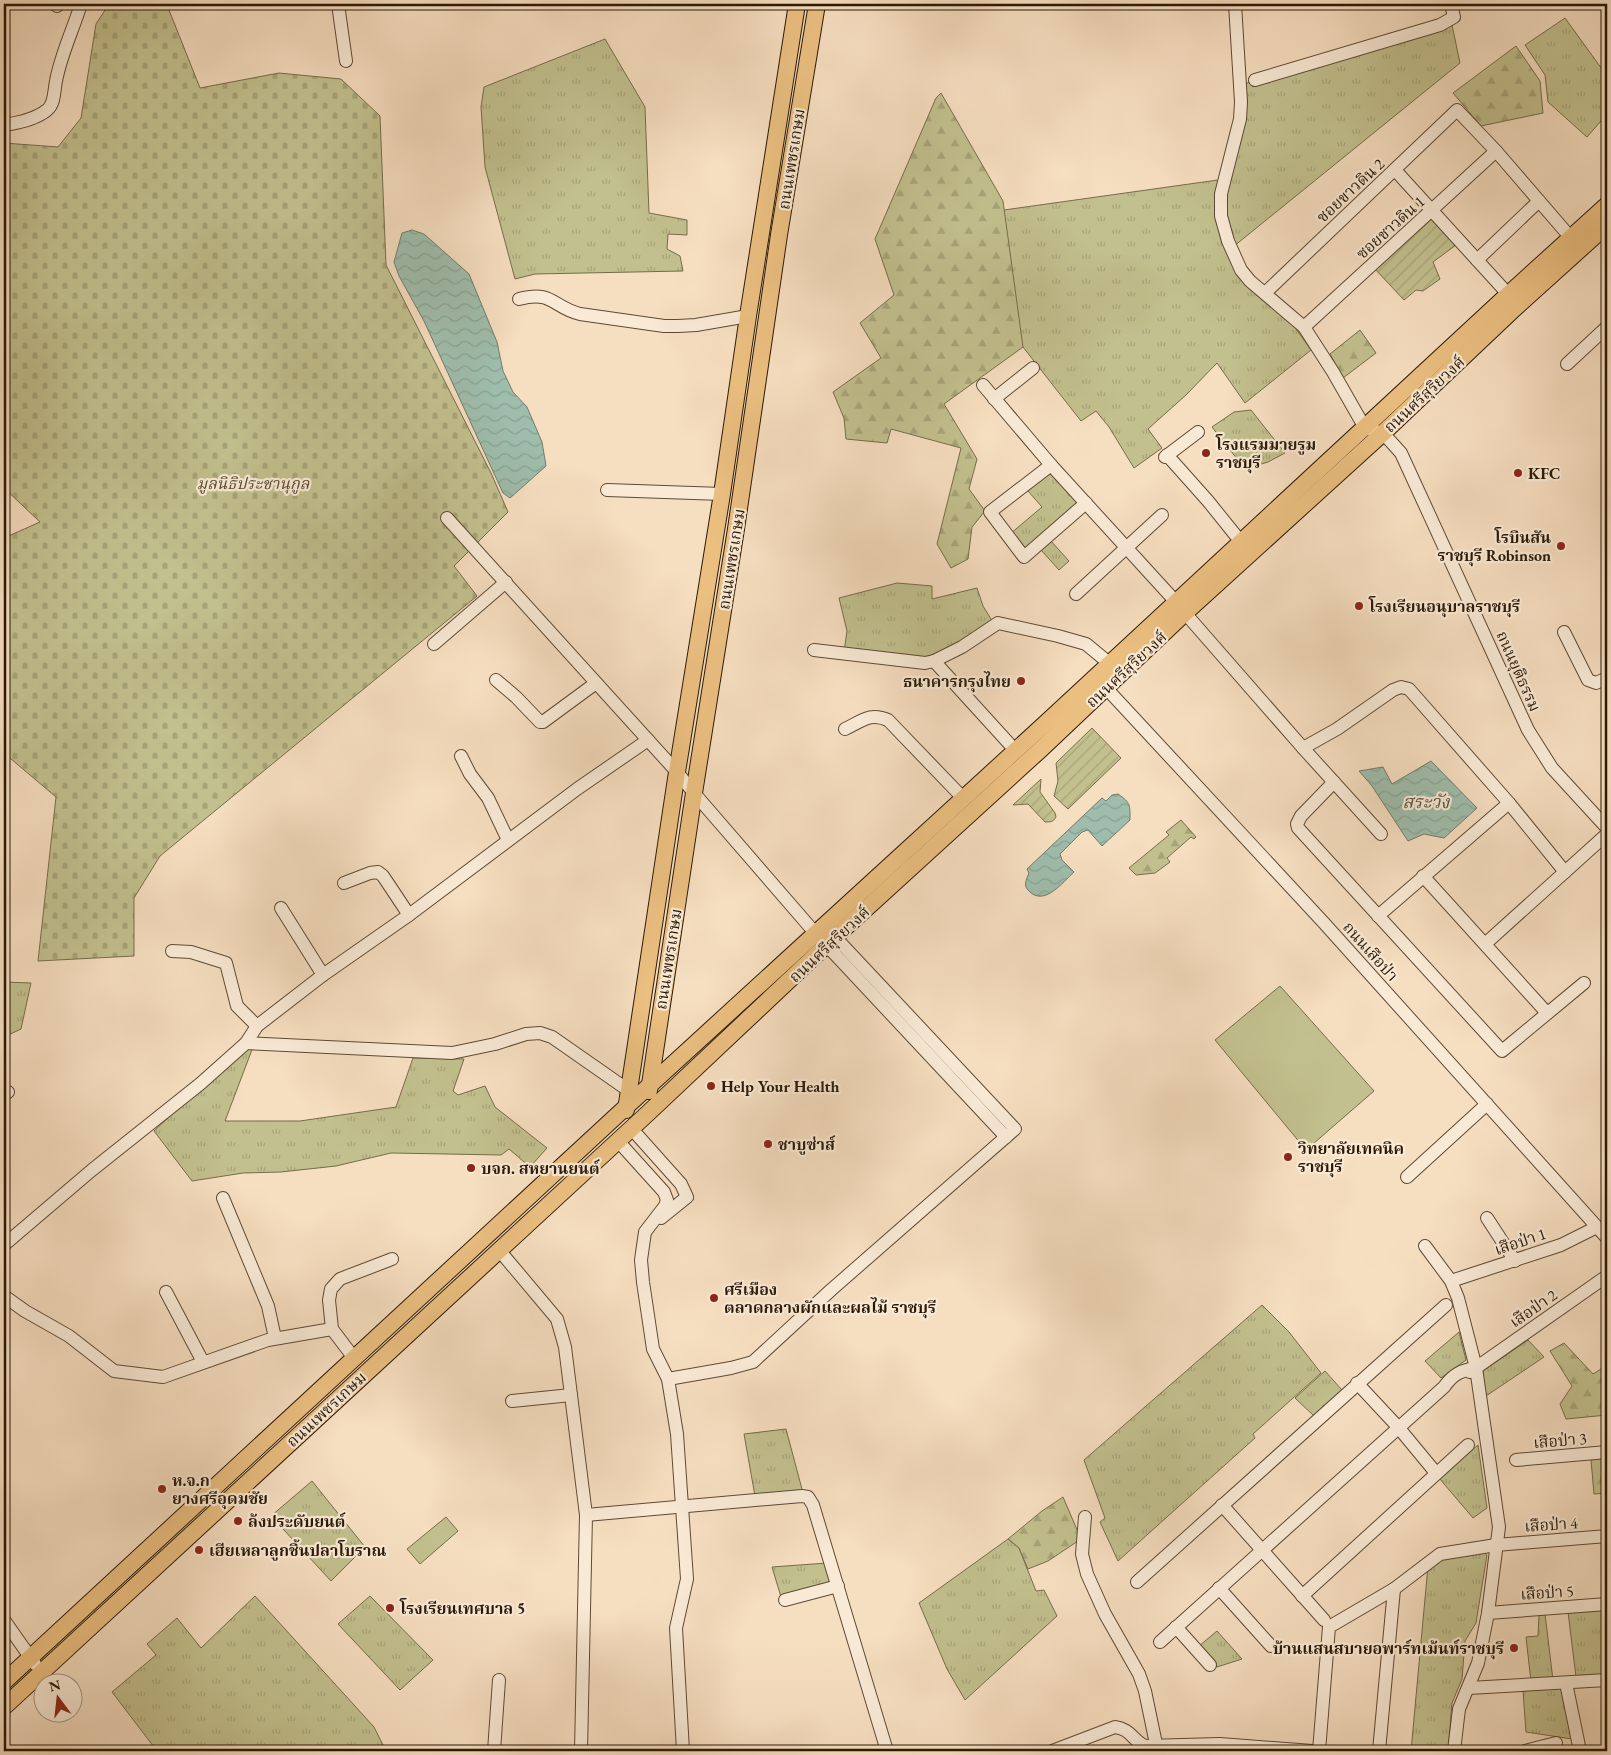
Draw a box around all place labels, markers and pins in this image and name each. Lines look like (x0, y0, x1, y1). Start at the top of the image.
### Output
place label: โรงแรมมายรูม ราชบุรี (1215, 434, 1316, 474)
marker: โรงแรมมายรูม ราชบุรี (1200, 447, 1212, 459)
place label: KFC (1528, 463, 1560, 484)
marker: KFC (1512, 467, 1524, 479)
place label: โรบินสัน ราชบุรี Robinson (1438, 527, 1551, 567)
marker: โรบินสัน ราชบุรี Robinson (1555, 540, 1567, 552)
place label: โรงเรียนอนุบาลราชบุรี (1368, 596, 1520, 618)
marker: โรงเรียนอนุบาลราชบุรี (1353, 600, 1365, 612)
place label: ธนาคารกรุงไทย (903, 671, 1011, 693)
marker: ธนาคารกรุงไทย (1015, 675, 1027, 687)
place label: Help Your Health (721, 1076, 840, 1097)
marker: Help Your Health (705, 1080, 717, 1092)
place label: ชาบูซ่าส์ (778, 1134, 836, 1155)
marker: ชาบูซ่าส์ (762, 1138, 774, 1150)
place label: วิทยาลัยเทคนิค ราชบุรี (1297, 1138, 1404, 1178)
marker: วิทยาลัยเทคนิค ราชบุรี (1282, 1151, 1294, 1163)
place label: บจก. สหยานยนต์ (481, 1158, 600, 1179)
marker: บจก. สหยานยนต์ (465, 1162, 477, 1174)
place label: ศรีเมือง ตลาดกลางผักและผลไม้ ราชบุรี (724, 1279, 936, 1319)
marker: ศรีเมือง ตลาดกลางผักและผลไม้ ราชบุรี (708, 1292, 720, 1304)
place label: ห.จ.ก ยางศรีอุดมชัย (172, 1470, 268, 1510)
marker: ห.จ.ก ยางศรีอุดมชัย (156, 1483, 168, 1495)
place label: ล้งประดับยนต์ (248, 1511, 346, 1532)
marker: ล้งประดับยนต์ (232, 1515, 244, 1527)
place label: เฮียเหลาลูกชิ้นปลาโบราณ (209, 1539, 386, 1561)
marker: เฮียเหลาลูกชิ้นปลาโบราณ (193, 1544, 205, 1556)
place label: โรงเรียนเทศบาล 5 (399, 1598, 525, 1619)
marker: โรงเรียนเทศบาล 5 (384, 1602, 396, 1614)
place label: บ้านแสนสบายอพาร์ทเม้นท์ราชบุรี (1273, 1638, 1504, 1660)
marker: บ้านแสนสบายอพาร์ทเม้นท์ราชบุรี (1508, 1642, 1520, 1654)

